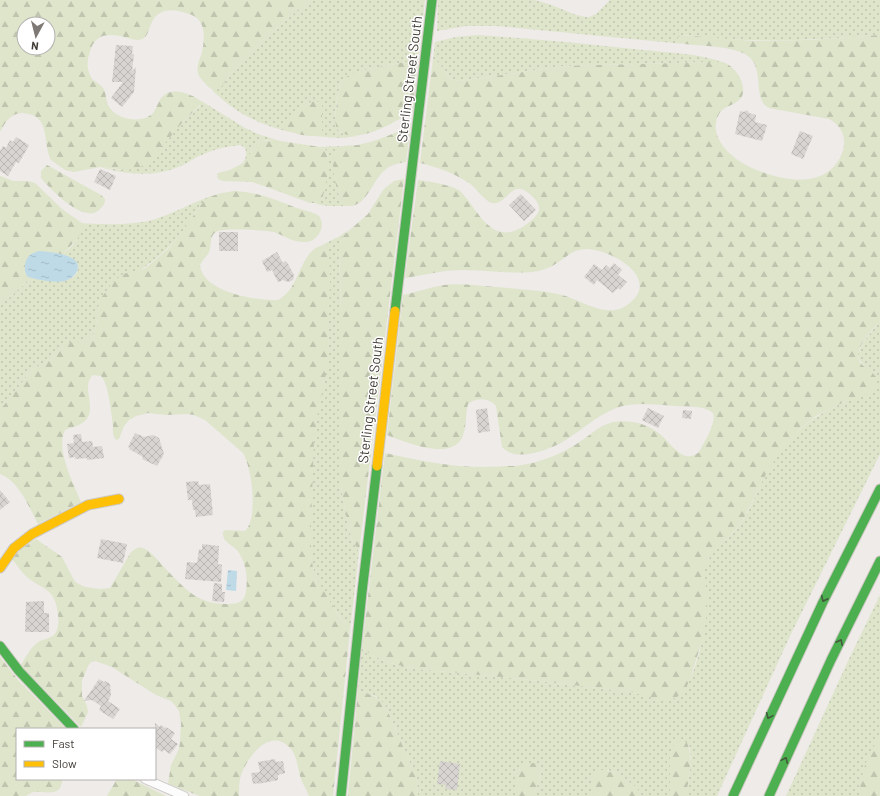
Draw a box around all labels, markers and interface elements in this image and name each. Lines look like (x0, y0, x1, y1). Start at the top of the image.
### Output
street label: Sterling Street South (393, 15, 425, 143)
north arrow (16, 16, 56, 56)
text: N (30, 40, 39, 53)
street label: Sterling Street South (354, 336, 386, 464)
one-way arrow (821, 594, 829, 602)
one-way arrow (835, 639, 843, 647)
one-way arrow (766, 712, 774, 720)
legend (16, 728, 156, 780)
text: Fast (52, 736, 75, 750)
text: Slow (52, 756, 77, 770)
one-way arrow (780, 757, 788, 765)

